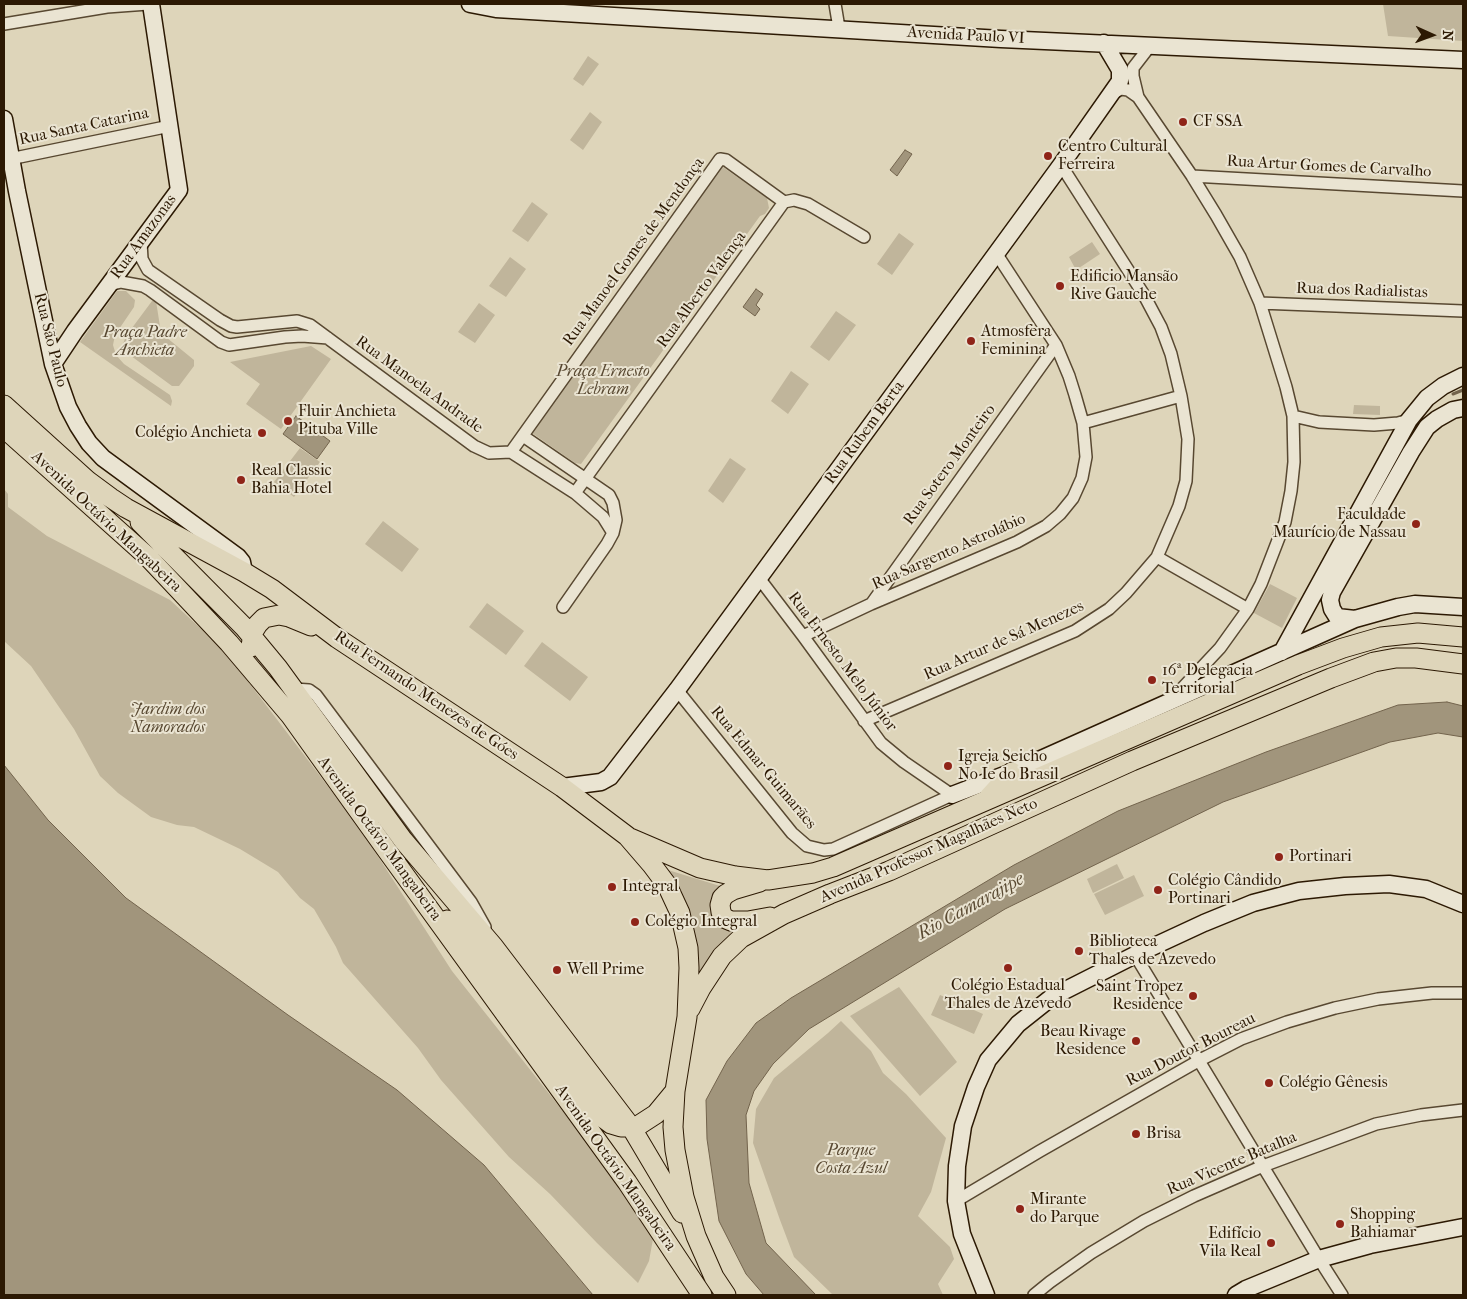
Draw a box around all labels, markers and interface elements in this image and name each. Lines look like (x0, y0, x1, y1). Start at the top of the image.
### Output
north arrow (1407, 10, 1457, 60)
street label: Avenida Paulo VI (907, 23, 1025, 49)
text: N (1439, 30, 1456, 41)
street label: Rua Santa Catarina (17, 104, 151, 150)
place label: CF SSA (1193, 112, 1243, 132)
marker: CF SSA (1177, 116, 1189, 128)
place label: Centro Cultural Ferreira (1058, 137, 1167, 175)
marker: Centro Cultural Ferreira (1042, 150, 1054, 162)
street label: Rua Artur Gomes de Carvalho (1226, 152, 1432, 182)
street label: Rua Manoel Gomes de Mendonça (559, 154, 709, 350)
street label: Rua Amazonas (107, 191, 181, 283)
street label: Rua Alberto Valença (653, 228, 751, 352)
place label: Edificio Mansão Rive Gauche (1070, 267, 1178, 305)
street label: Rua dos Radialistas (1296, 279, 1428, 303)
marker: Edificio Mansão Rive Gauche (1054, 280, 1066, 292)
street label: Rua São Paulo (29, 291, 71, 389)
place label: Atmosfera Feminina (981, 322, 1051, 360)
park label: Praça Padre Anchieta (103, 323, 187, 361)
street label: Rua Manoela Andrade (352, 332, 486, 438)
marker: Atmosfera Feminina (965, 335, 977, 347)
park label: Praça Ernesto Lebram (556, 362, 650, 400)
street label: Rua Rubem Berta (821, 378, 909, 488)
street label: Rua Sotero Monteiro (900, 401, 1000, 529)
place label: Fluir Anchieta Pituba Ville (298, 402, 396, 440)
marker: Fluir Anchieta Pituba Ville (282, 415, 294, 427)
place label: Colégio Anchieta (135, 423, 252, 443)
marker: Colégio Anchieta (256, 427, 268, 439)
street label: Avenida Octávio Mangabeira (27, 447, 185, 597)
place label: Real Classic Bahia Hotel (251, 461, 332, 499)
marker: Real Classic Bahia Hotel (235, 474, 247, 486)
place label: Faculdade Maurício de Nassau (1273, 505, 1406, 543)
street label: Rua Sargento Astrolábio (869, 509, 1029, 595)
marker: Faculdade Maurício de Nassau (1410, 518, 1422, 530)
street label: Rua Ernesto Melo Júnior (783, 588, 901, 736)
street label: Rua Artur de Sá Menezes (921, 597, 1087, 685)
street label: Rua Fernando Menezes de Góes (330, 627, 522, 765)
place label: 16ª Delegacia Territorial (1162, 661, 1253, 699)
marker: 16ª Delegacia Territorial (1146, 674, 1158, 686)
park label: Jardim dos Namorados (130, 700, 206, 738)
street label: Rua Edmar Guimarães (706, 703, 820, 833)
place label: Igreja Seicho No Ie do Brasil (958, 747, 1059, 785)
street label: Avenida Octávio Mangabeira (313, 753, 445, 925)
marker: Igreja Seicho No Ie do Brasil (942, 760, 954, 772)
street label: Avenida Professor Magalhães Neto (817, 794, 1041, 908)
place label: Portinari (1289, 847, 1352, 867)
marker: Portinari (1273, 851, 1285, 863)
water label: Rio Camarajipe (914, 869, 1028, 945)
place label: Colégio Cândido Portinari (1168, 871, 1281, 909)
place label: Integral (622, 877, 678, 897)
marker: Integral (606, 881, 618, 893)
marker: Colégio Cândido Portinari (1152, 884, 1164, 896)
place label: Colégio Integral (645, 912, 757, 932)
marker: Colégio Integral (629, 916, 641, 928)
place label: Biblioteca Thales de Azevedo (1089, 932, 1216, 970)
marker: Biblioteca Thales de Azevedo (1073, 945, 1085, 957)
place label: Well Prime (567, 960, 644, 980)
marker: Colégio Estadual Thales de Azevedo (1002, 962, 1014, 974)
marker: Well Prime (551, 964, 563, 976)
place label: Colégio Estadual Thales de Azevedo (945, 976, 1071, 1014)
place label: Saint Tropez Residence (1096, 977, 1183, 1015)
marker: Saint Tropez Residence (1187, 990, 1199, 1002)
street label: Rua Doutor Boureau (1123, 1009, 1259, 1091)
place label: Beau Rivage Residence (1040, 1022, 1126, 1060)
marker: Beau Rivage Residence (1130, 1035, 1142, 1047)
place label: Colégio Gênesis (1279, 1073, 1388, 1093)
marker: Colégio Gênesis (1263, 1077, 1275, 1089)
street label: Avenida Octávio Mangabeira (550, 1081, 680, 1255)
place label: Brisa (1146, 1124, 1181, 1144)
marker: Brisa (1130, 1128, 1142, 1140)
street label: Rua Vicente Batalha (1164, 1128, 1300, 1200)
park label: Parque Costa Azul (815, 1141, 887, 1179)
place label: Mirante do Parque (1030, 1190, 1099, 1228)
marker: Mirante do Parque (1014, 1203, 1026, 1215)
place label: Shopping Bahiamar (1350, 1205, 1416, 1243)
marker: Shopping Bahiamar (1334, 1218, 1346, 1230)
place label: Edifício Vila Real (1200, 1224, 1261, 1262)
marker: Edifício Vila Real (1265, 1237, 1277, 1249)

